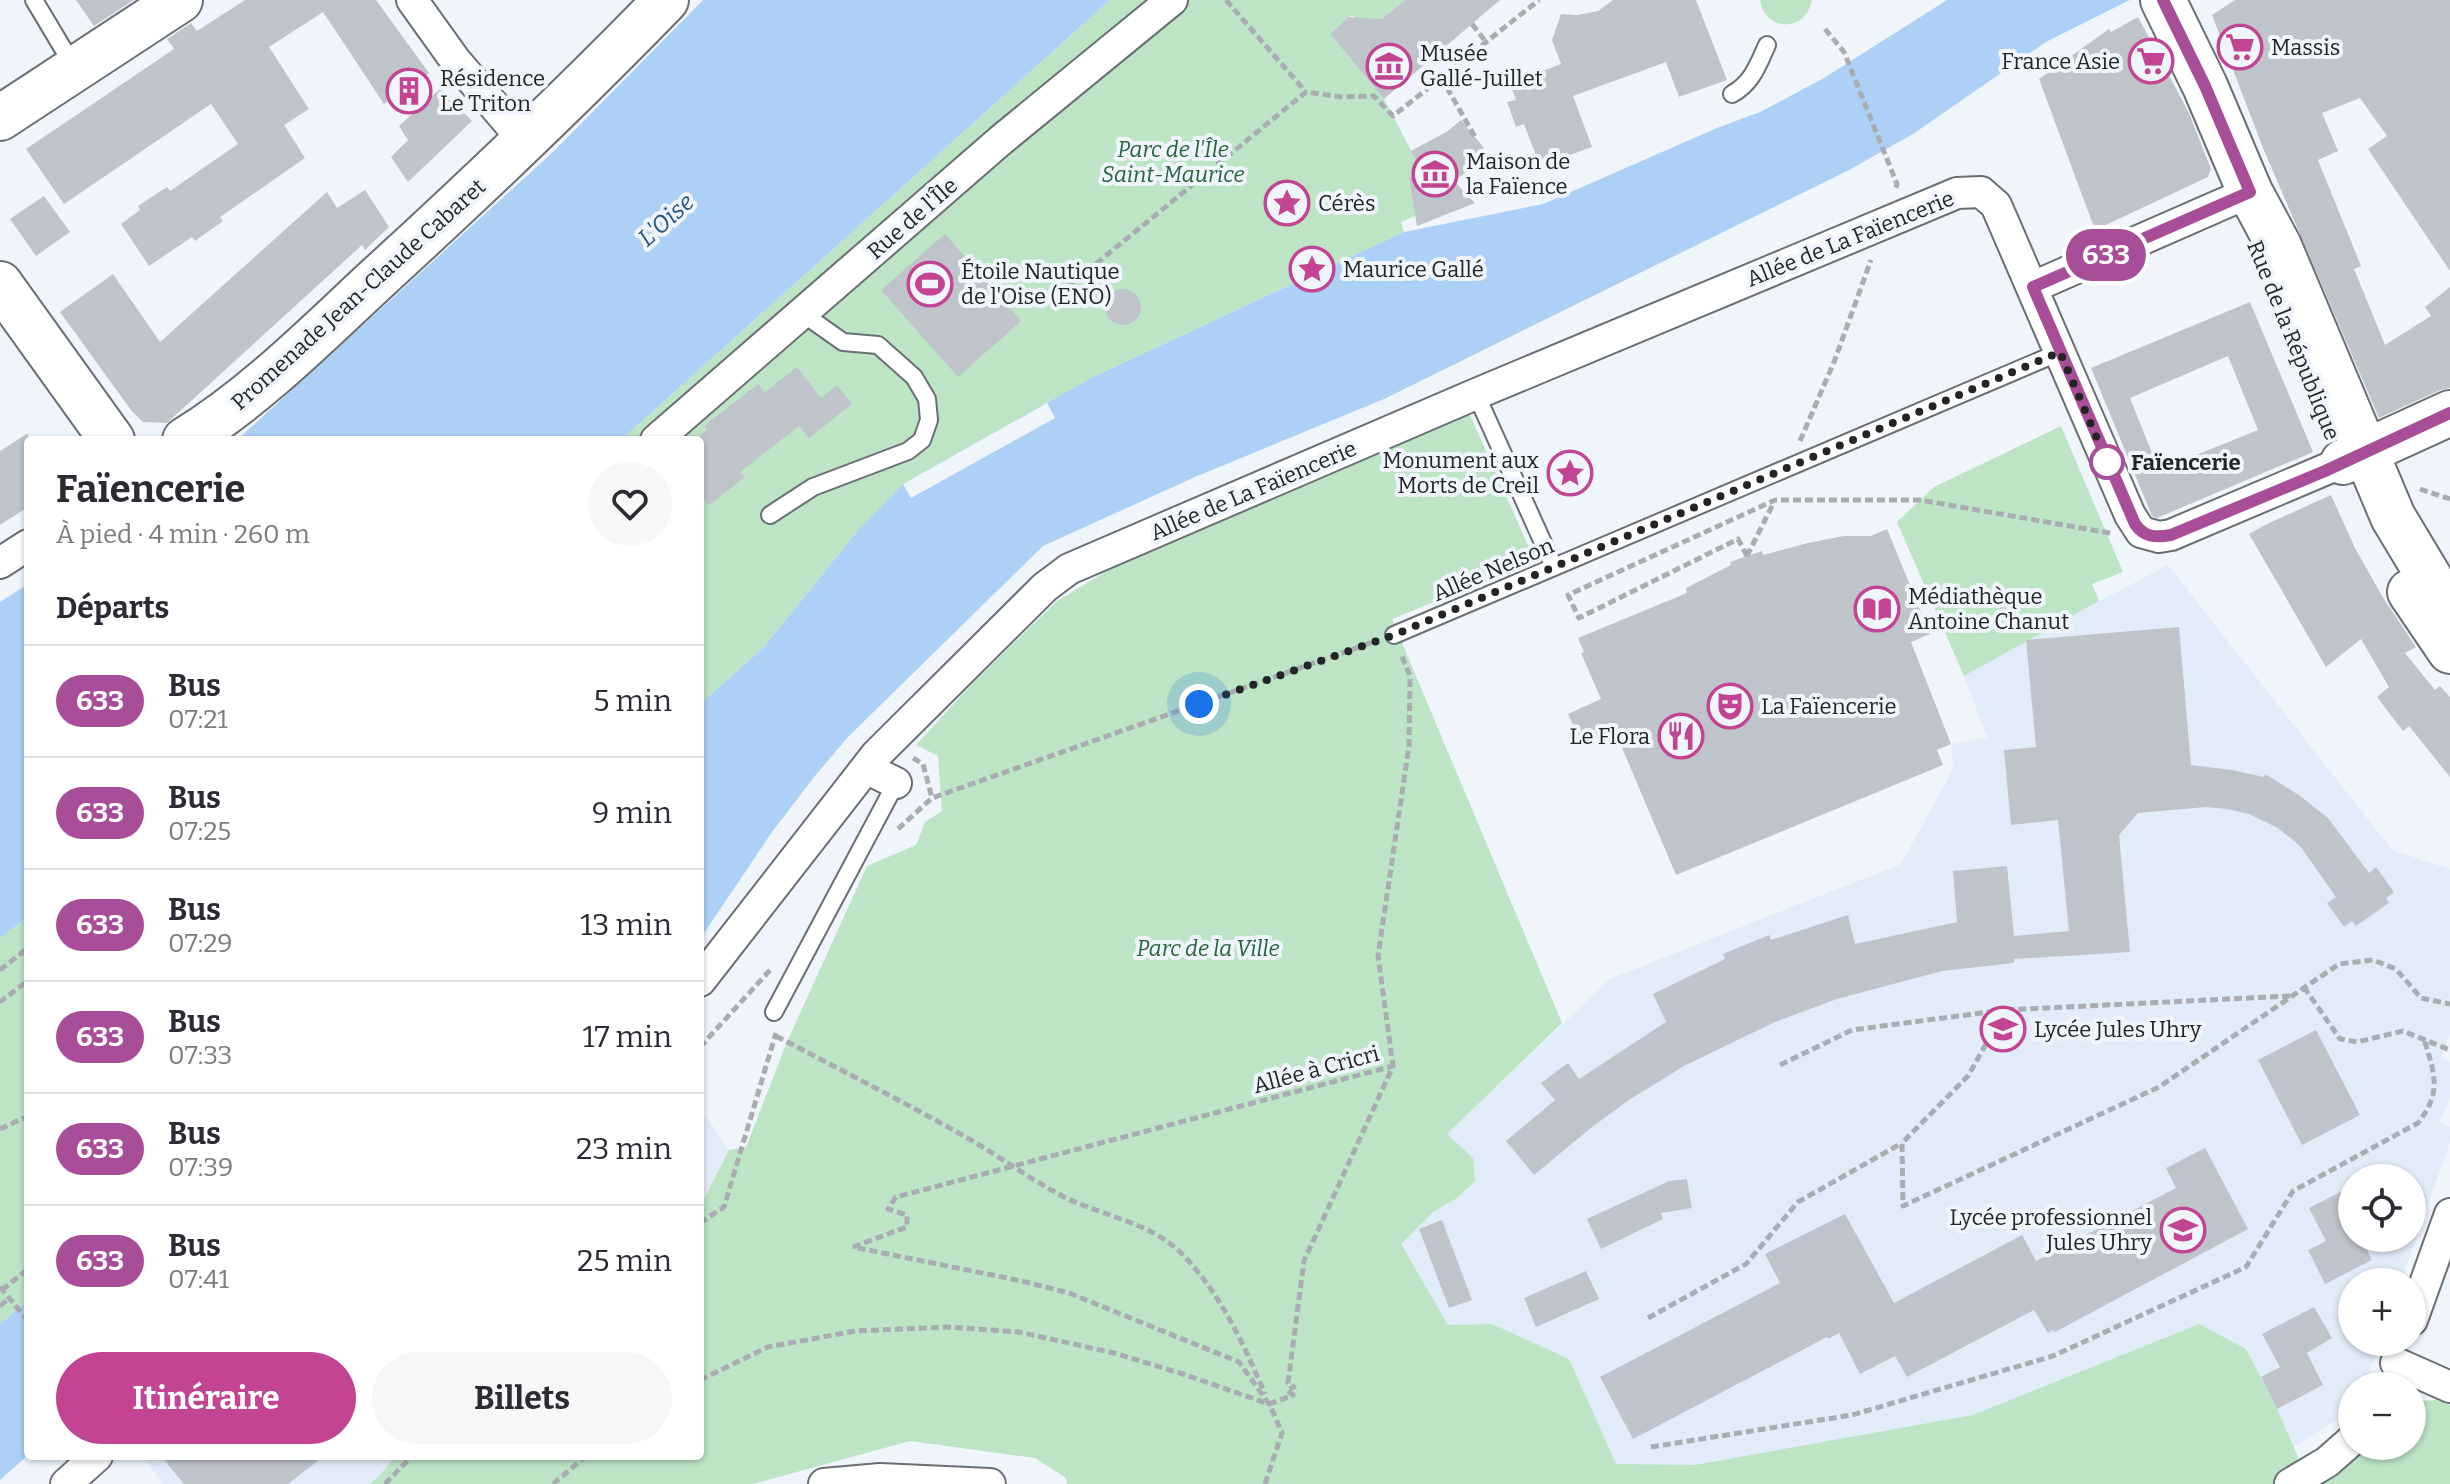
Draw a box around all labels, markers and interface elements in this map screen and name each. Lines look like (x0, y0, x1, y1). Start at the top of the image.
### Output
supermarket icon: Massis (2216, 23, 2264, 71)
place label: Massis (2271, 34, 2340, 61)
supermarket icon: France Asie (2127, 37, 2175, 85)
place label: Musée Gallé-Juillet (1420, 40, 1543, 92)
museum icon: Musée Gallé-Juillet (1365, 42, 1413, 90)
place label: France Asie (2001, 48, 2120, 75)
place label: Résidence Le Triton (440, 65, 545, 117)
building icon: Résidence Le Triton (385, 67, 433, 115)
park label: Parc de l'Île Saint-Maurice (1101, 136, 1245, 188)
place label: Maison de la Faïence (1466, 148, 1570, 200)
museum icon: Maison de la Faïence (1411, 150, 1459, 198)
street label: Rue de l'Île (862, 172, 963, 265)
street label: Promenade Jean-Claude Cabaret (226, 173, 491, 416)
place icon: Cérès (1263, 179, 1311, 227)
street label: Allée de La Faïencerie (1742, 184, 1958, 292)
water label: L'Oise (633, 188, 699, 252)
place label: Cérès (1318, 190, 1375, 217)
line badge: 633 (2060, 229, 2152, 281)
street label: Rue de la République (2241, 236, 2346, 444)
text: 633 (2082, 238, 2130, 271)
place icon: Maurice Gallé (1288, 245, 1336, 293)
place label: Maurice Gallé (1343, 256, 1484, 283)
place label: Étoile Nautique de l'Oise (ENO) (961, 258, 1120, 310)
sports icon: Étoile Nautique de l'Oise (ENO) (906, 260, 954, 308)
street label: Allée de La Faïencerie (1146, 435, 1360, 546)
marker: Faïencerie (2090, 445, 2124, 479)
place label: Monument aux Morts de Creil (1383, 447, 1539, 499)
place icon: Monument aux Morts de Creil (1546, 449, 1594, 497)
place label: Faïencerie (2131, 449, 2241, 476)
button: heart (588, 462, 672, 546)
text: Faïencerie (56, 466, 245, 512)
text: À pied · 4 min · 260 m (56, 519, 310, 550)
street label: Allée Nelson (1429, 532, 1558, 607)
place label: Médiathèque Antoine Chanut (1908, 583, 2069, 635)
library icon: Médiathèque Antoine Chanut (1853, 585, 1901, 633)
text: Départs (56, 590, 169, 626)
text: Bus (168, 668, 221, 704)
theatre icon: La Faïencerie (1706, 682, 1754, 730)
text: 5 min (593, 683, 672, 719)
text: 633 (76, 684, 124, 717)
your location (1179, 684, 1219, 724)
place label: La Faïencerie (1761, 693, 1897, 720)
text: 07:21 (168, 704, 228, 735)
restaurant icon: Le Flora (1657, 712, 1705, 760)
place label: Le Flora (1570, 723, 1650, 750)
text: Bus (168, 780, 221, 816)
text: 9 min (592, 795, 672, 831)
text: 633 (76, 796, 124, 829)
text: 07:25 (168, 816, 231, 847)
text: Bus (168, 892, 221, 928)
text: 13 min (580, 907, 672, 943)
text: 633 (76, 908, 124, 941)
text: 07:29 (168, 928, 233, 959)
park label: Parc de la Ville (1136, 935, 1280, 962)
text: Bus (168, 1004, 221, 1040)
school or university icon: Lycée Jules Uhry (1979, 1005, 2027, 1053)
place label: Lycée Jules Uhry (2034, 1016, 2202, 1043)
text: 17 min (583, 1019, 672, 1055)
text: 633 (76, 1020, 124, 1053)
text: 07:33 (168, 1040, 232, 1071)
street label: Allée à Cricri (1250, 1040, 1383, 1099)
text: Bus (168, 1116, 221, 1152)
text: 23 min (576, 1131, 672, 1167)
text: 633 (76, 1132, 124, 1165)
text: 07:39 (168, 1152, 233, 1183)
map controls (2338, 1164, 2426, 1460)
button: locate (2338, 1164, 2426, 1252)
place label: Lycée professionnel Jules Uhry (1949, 1204, 2152, 1256)
school or university icon: Lycée professionnel Jules Uhry (2159, 1206, 2207, 1254)
text: Bus (168, 1228, 221, 1264)
text: 25 min (577, 1243, 672, 1279)
text: 633 (76, 1244, 124, 1277)
text: 07:41 (168, 1264, 229, 1295)
button: + (2338, 1268, 2426, 1356)
button: Itinéraire (56, 1352, 356, 1444)
button: Billets (372, 1352, 672, 1444)
button: − (2338, 1372, 2426, 1460)

